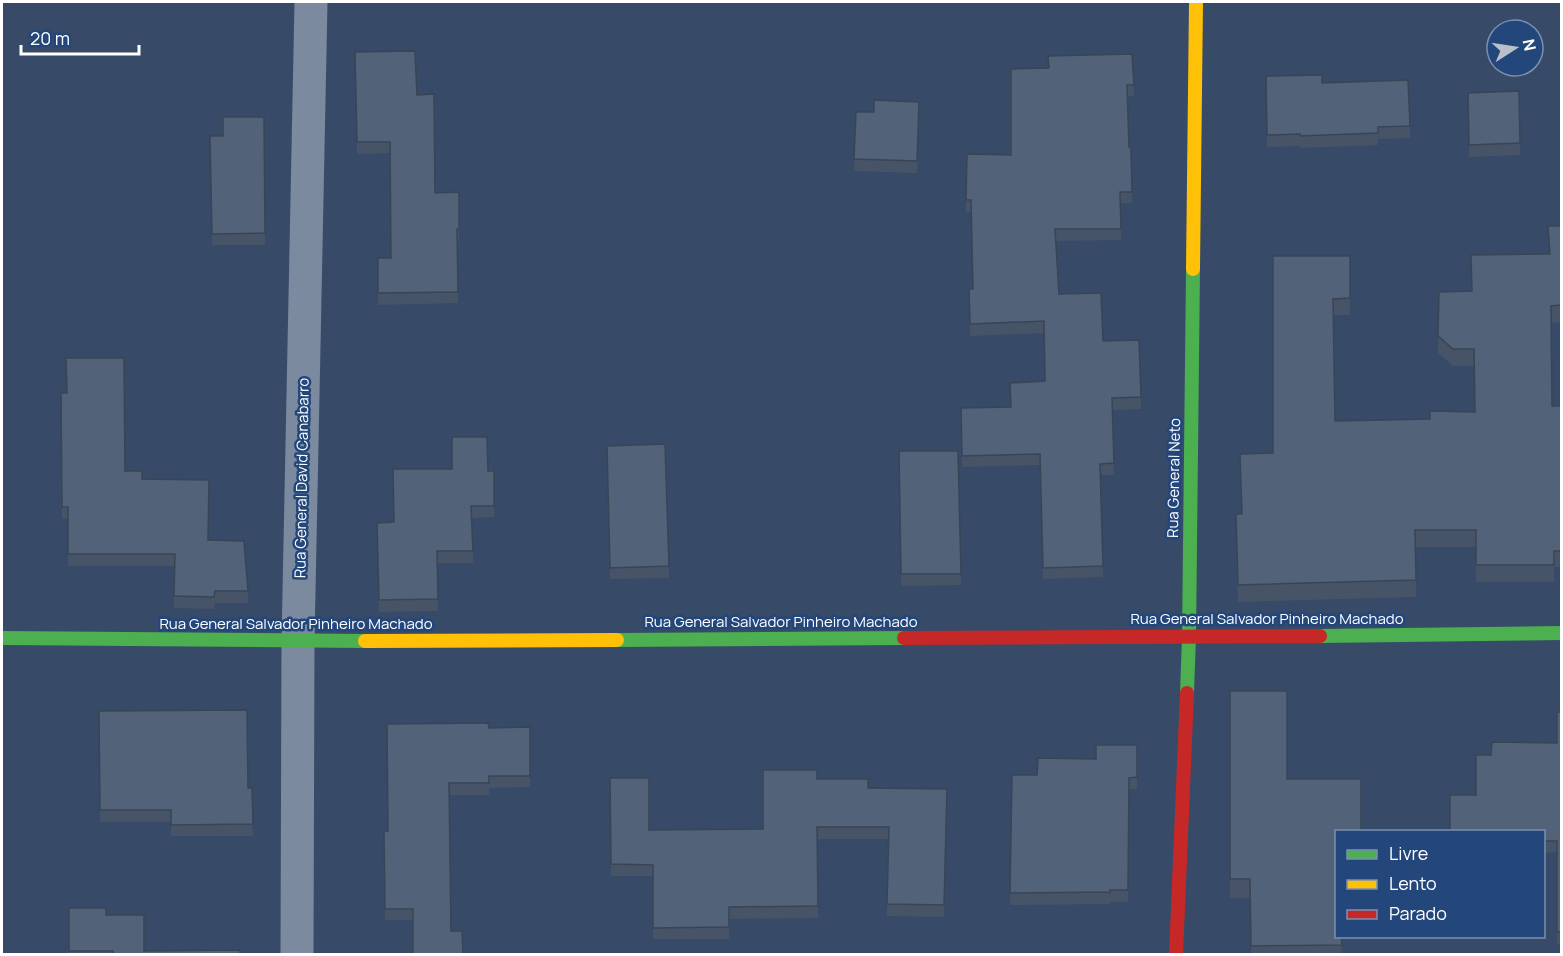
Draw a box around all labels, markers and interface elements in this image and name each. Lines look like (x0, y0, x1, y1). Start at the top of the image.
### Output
scale bar (21, 18, 140, 56)
north arrow (1485, 18, 1545, 78)
text: 20 m (30, 26, 70, 50)
text: N (1518, 37, 1542, 53)
street label: Rua General David Canabarro (289, 377, 314, 578)
street label: Rua General Neto (1162, 418, 1185, 538)
street label: Rua General Salvador Pinheiro Machado (1130, 608, 1404, 629)
street label: Rua General Salvador Pinheiro Machado (644, 611, 918, 632)
street label: Rua General Salvador Pinheiro Machado (159, 613, 433, 634)
legend (1335, 830, 1545, 938)
text: Livre (1389, 841, 1428, 865)
text: Lento (1389, 871, 1437, 895)
text: Parado (1389, 901, 1447, 925)

